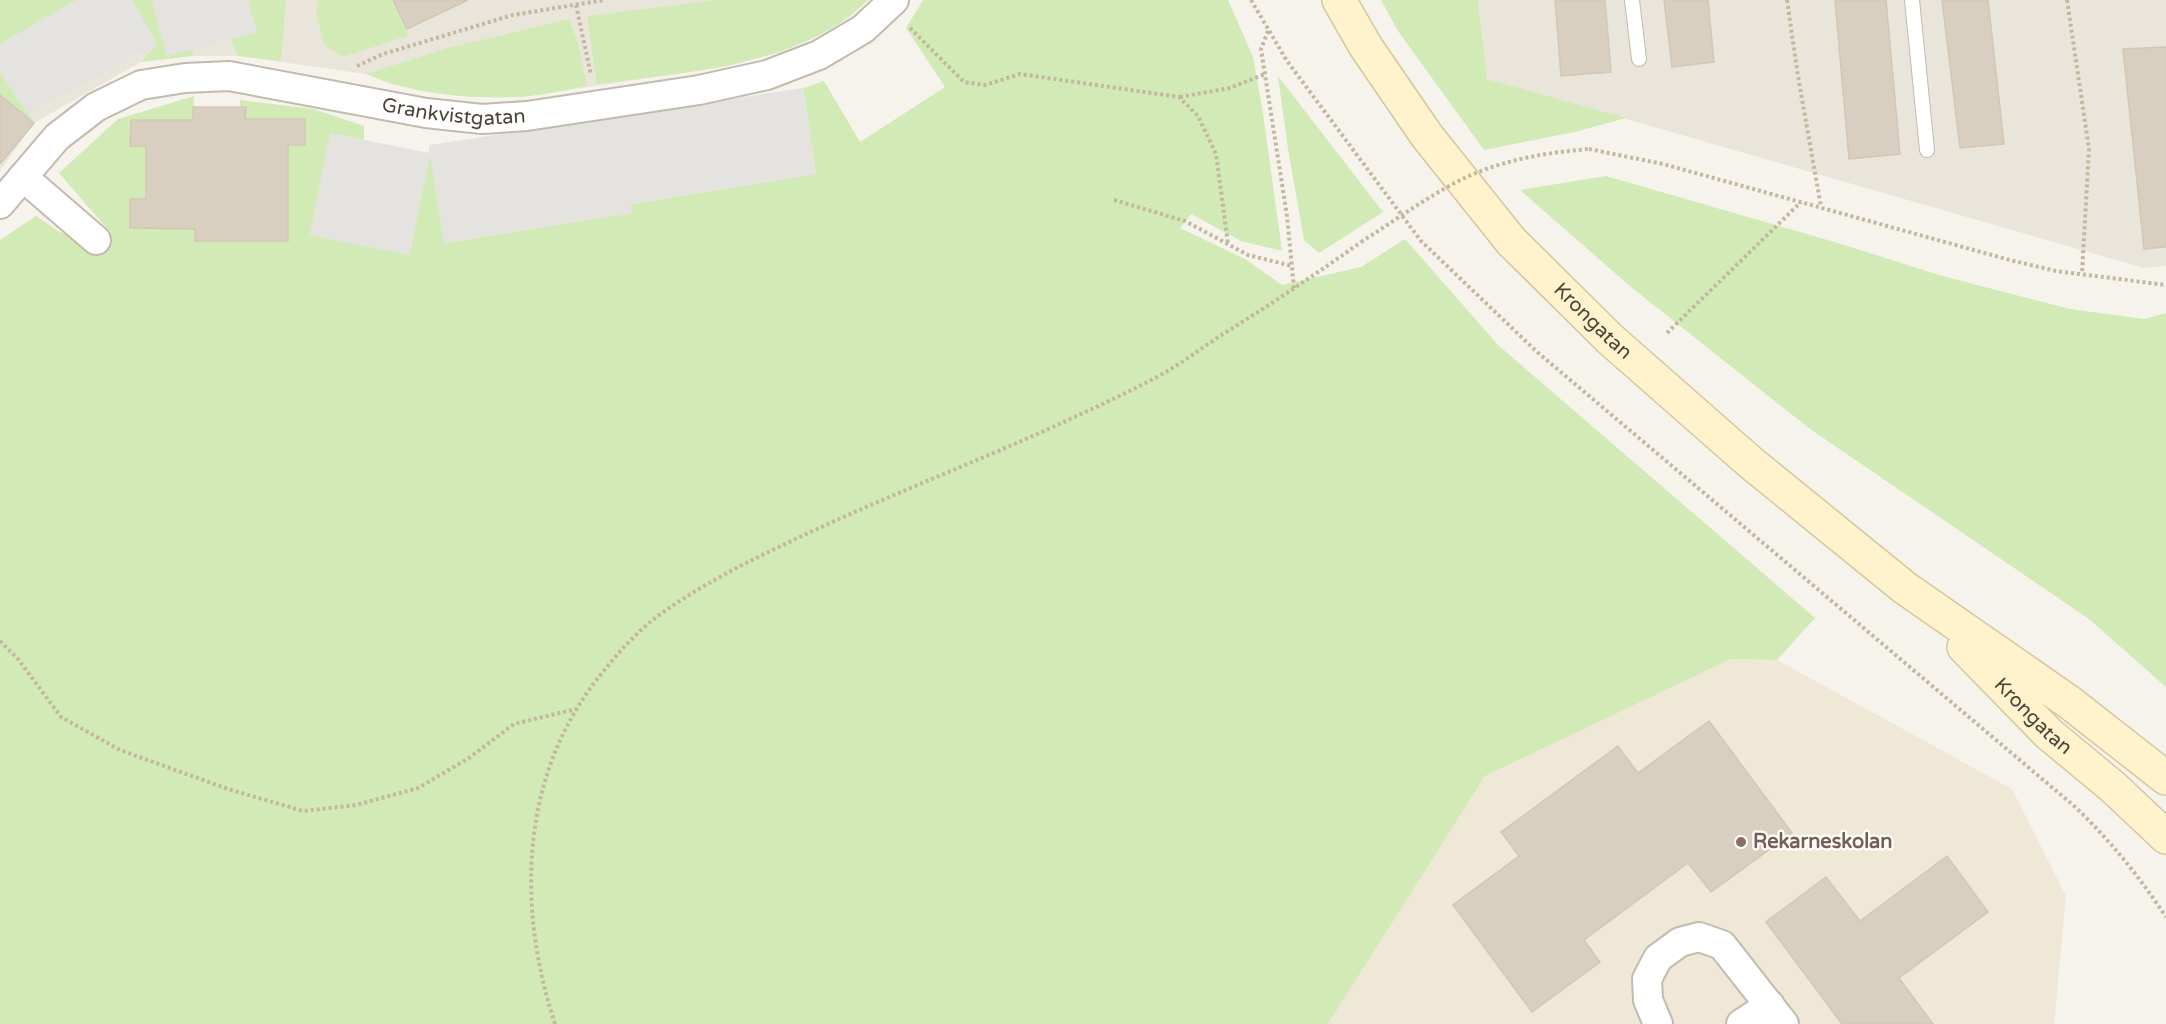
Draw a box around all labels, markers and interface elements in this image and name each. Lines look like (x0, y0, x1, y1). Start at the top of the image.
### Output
street label: Grankvistgatan (380, 93, 526, 131)
street label: Krongatan (1548, 278, 1637, 365)
street label: Krongatan (1989, 673, 2077, 760)
place label: Rekarneskolan (1753, 830, 1893, 854)
marker: Rekarneskolan (1734, 835, 1748, 849)

